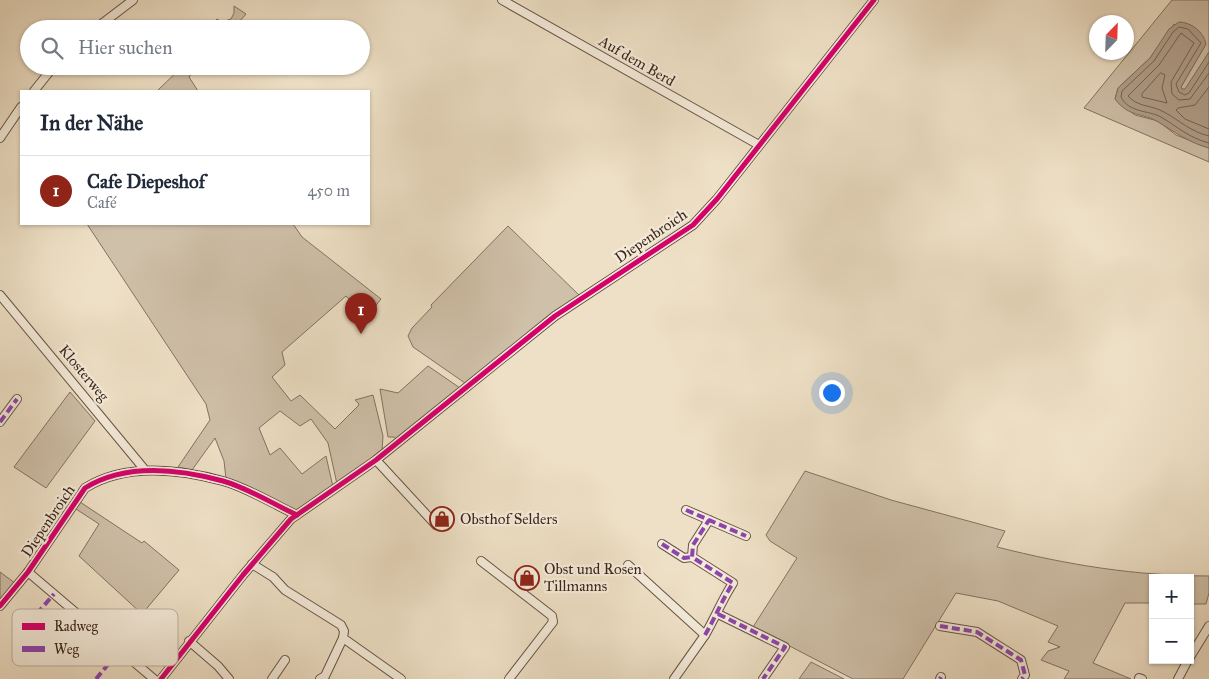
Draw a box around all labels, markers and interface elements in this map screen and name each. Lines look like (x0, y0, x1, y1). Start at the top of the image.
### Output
north arrow (1089, 15, 1134, 60)
search box (20, 20, 370, 75)
street label: Auf dem Berd (595, 31, 679, 90)
icon: search (38, 34, 66, 62)
text: Hier suchen (78, 36, 172, 59)
text: In der Nähe (40, 110, 143, 136)
text: Cafe Diepeshof (87, 170, 205, 193)
text: 1 (53, 181, 59, 200)
text: 450 m (307, 181, 350, 200)
text: Café (87, 193, 117, 212)
street label: Diepenbroich (612, 205, 691, 267)
pin: 1 (345, 293, 377, 334)
street label: Klosterweg (55, 341, 113, 406)
your location (819, 380, 845, 406)
street label: Diepenbroich (17, 481, 79, 560)
shop icon: Obsthof Selders (429, 506, 455, 532)
place label: Obsthof Selders (460, 510, 557, 528)
place label: Obst und Rosen Tillmanns (544, 560, 642, 595)
shop icon: Obst und Rosen Tillmanns (514, 565, 540, 591)
map controls (1149, 574, 1194, 664)
button: + (1149, 574, 1194, 619)
legend (12, 609, 178, 666)
text: Radweg (54, 618, 99, 635)
button: − (1149, 619, 1194, 664)
text: Weg (54, 641, 80, 658)

